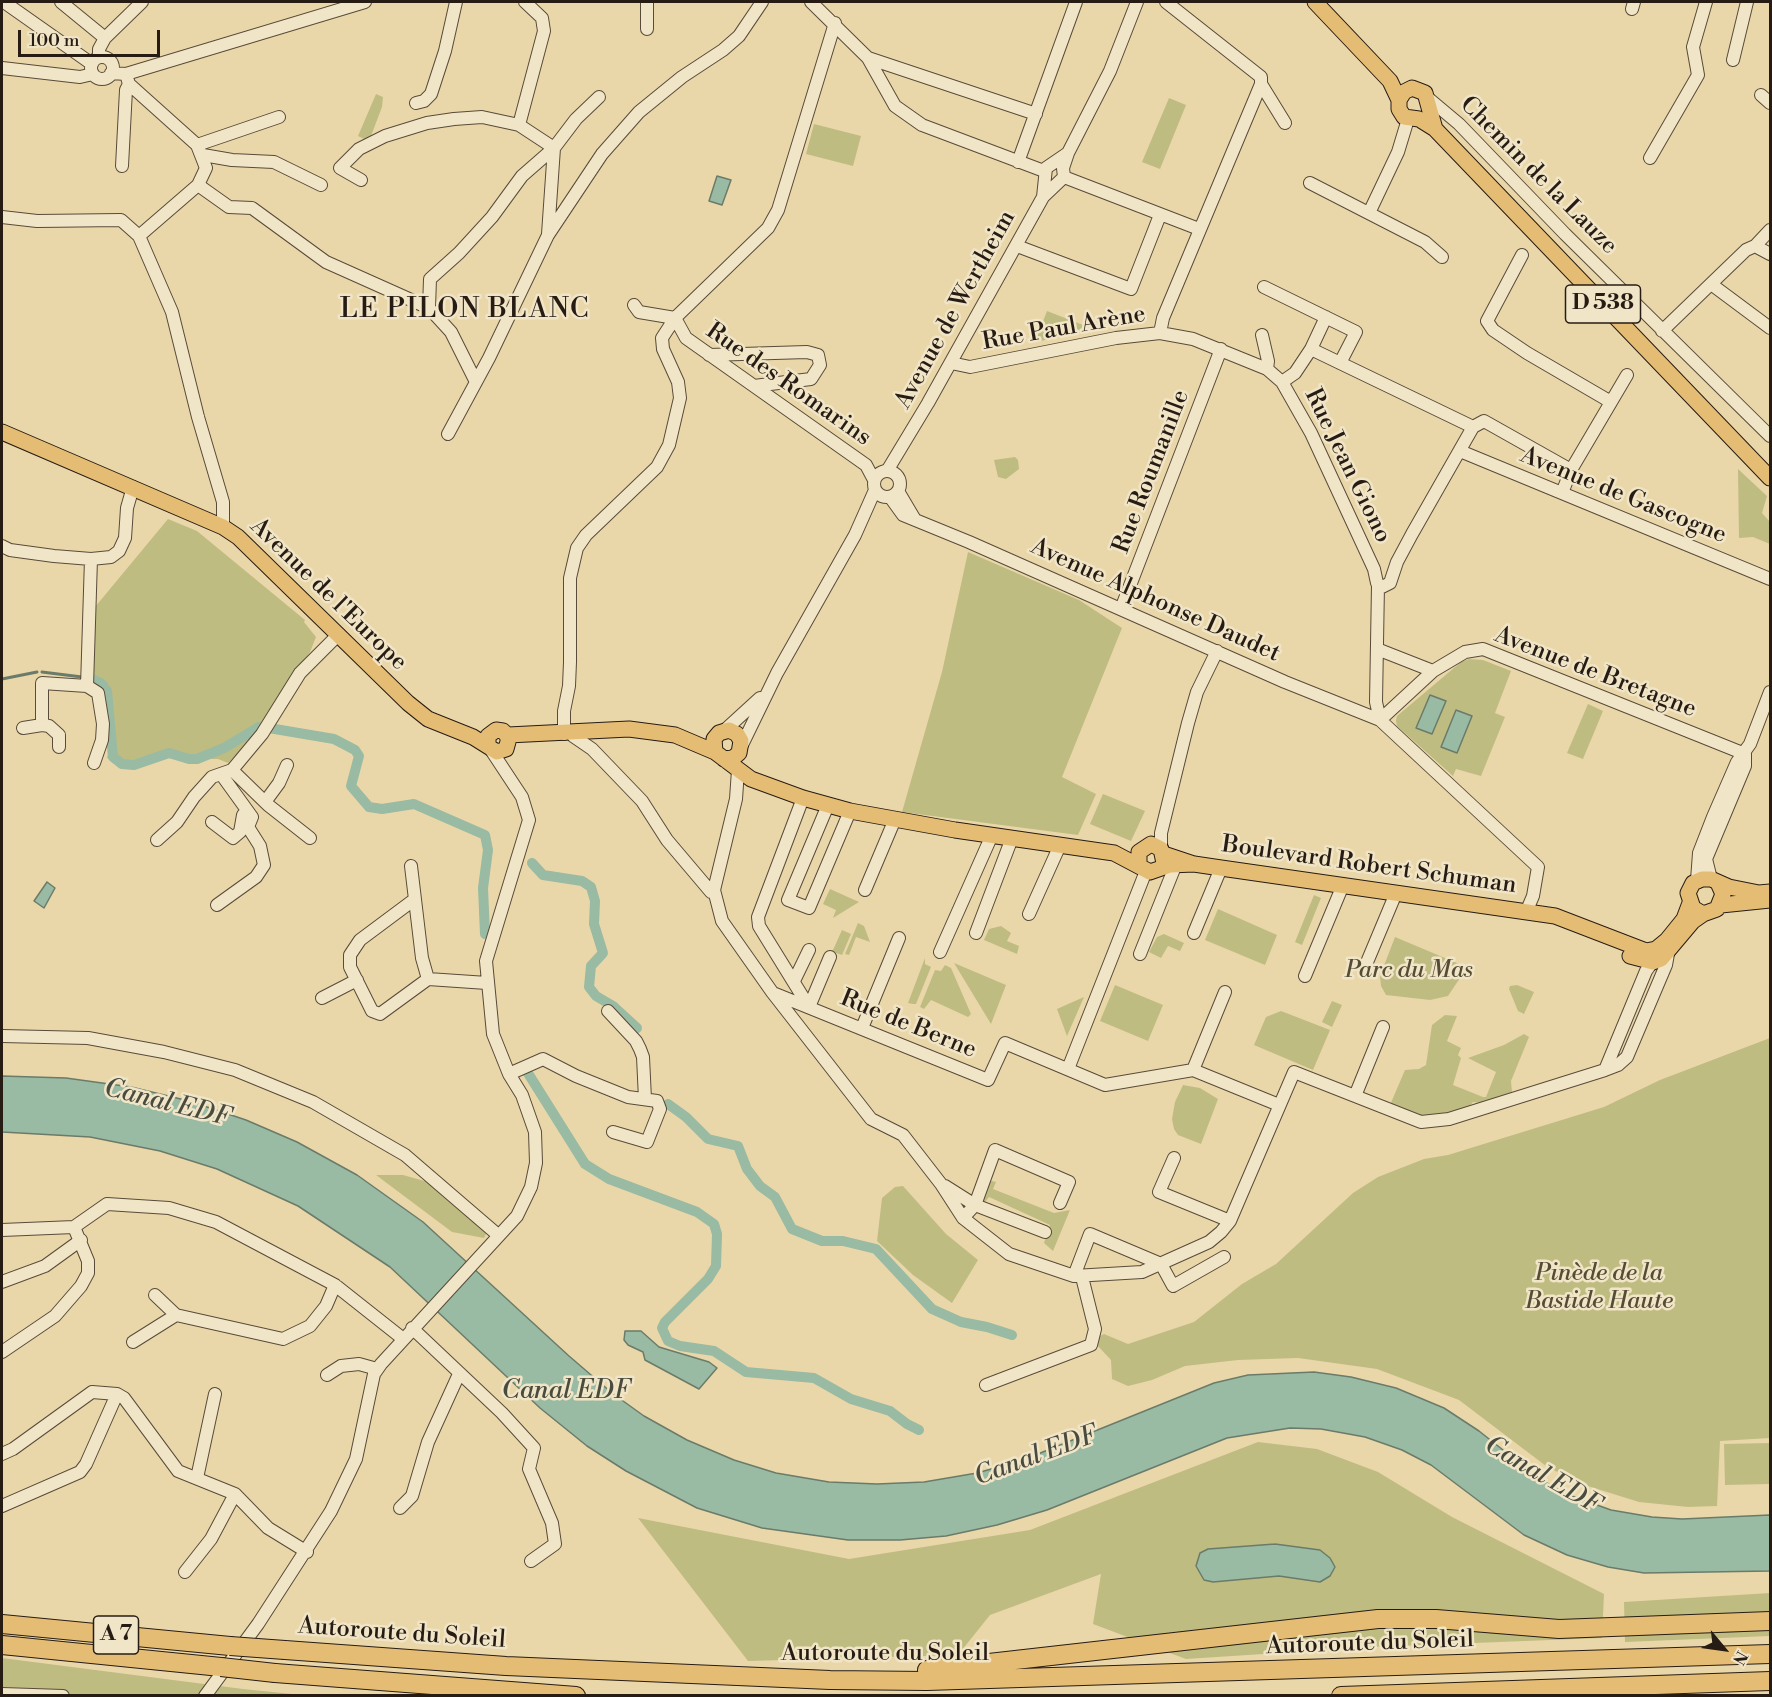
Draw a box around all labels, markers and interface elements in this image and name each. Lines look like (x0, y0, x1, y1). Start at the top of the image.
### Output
scale bar (21, 18, 164, 56)
text: 100 m (29, 29, 80, 52)
street label: Chemin de la Lauze (1453, 91, 1623, 261)
street label: Avenue de Wertheim (890, 206, 1022, 414)
road number: D 538 (1566, 285, 1640, 323)
district label: LE PILON BLANC (340, 295, 590, 327)
street label: Rue Paul Arène (980, 300, 1148, 358)
street label: Rue des Romarins (700, 317, 876, 453)
street label: Rue Jean Giono (1297, 384, 1397, 548)
street label: Rue Roumanille (1108, 386, 1196, 558)
street label: Avenue de Gascogne (1516, 442, 1730, 550)
street label: Avenue de l'Europe (244, 513, 412, 677)
street label: Avenue Alphonse Daudet (1026, 533, 1284, 669)
street label: Avenue de Bretagne (1490, 621, 1700, 725)
street label: Boulevard Robert Schuman (1220, 831, 1518, 901)
park label: Parc du Mas (1345, 957, 1473, 985)
street label: Rue de Berne (836, 985, 980, 1065)
water label: Canal EDF (101, 1073, 233, 1135)
park label: Pinède de la Bastide Haute (1525, 1260, 1673, 1316)
water label: Canal EDF (502, 1376, 630, 1408)
water label: Canal EDF (970, 1420, 1102, 1494)
water label: Canal EDF (1478, 1430, 1606, 1522)
street label: Autoroute du Soleil (297, 1612, 507, 1656)
road number: A 7 (94, 1616, 138, 1654)
north arrow (1694, 1619, 1754, 1679)
street label: Autoroute du Soleil (1266, 1626, 1474, 1662)
street label: Autoroute du Soleil (781, 1640, 989, 1668)
text: N (1728, 1647, 1752, 1668)

